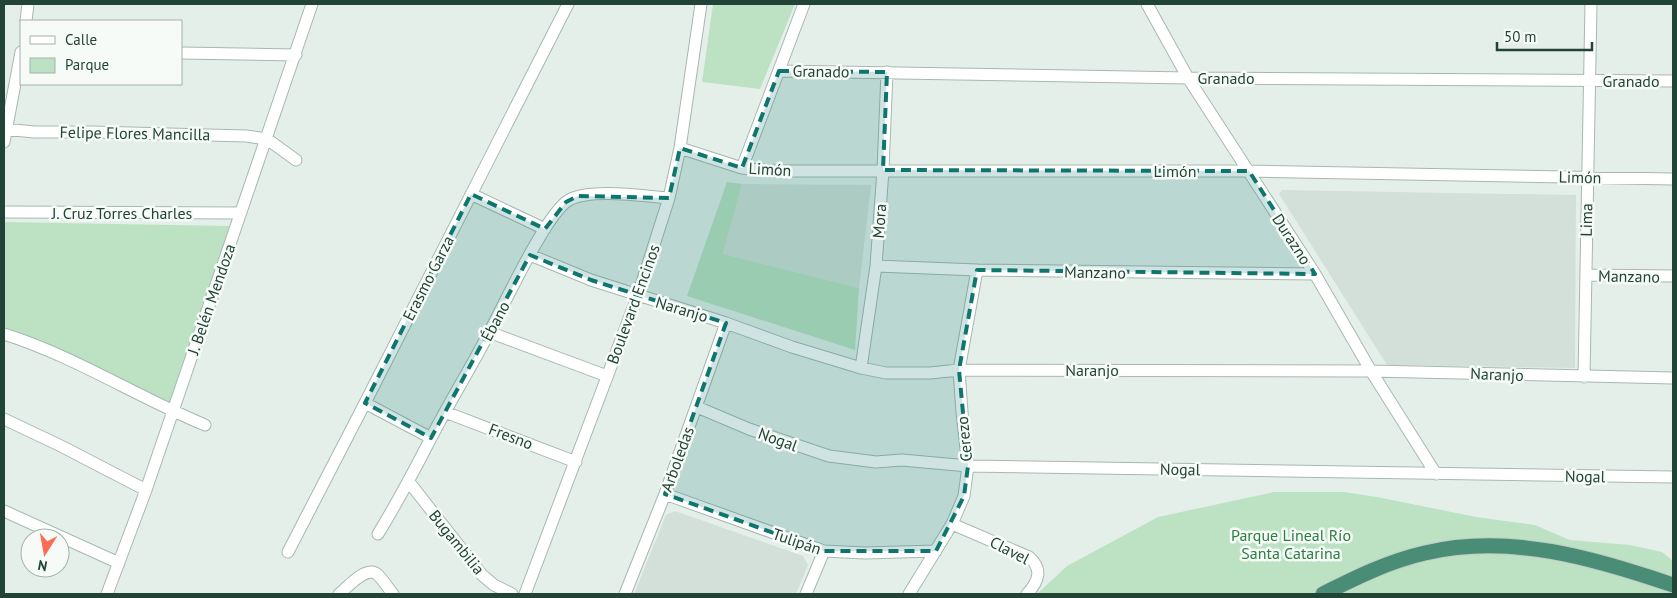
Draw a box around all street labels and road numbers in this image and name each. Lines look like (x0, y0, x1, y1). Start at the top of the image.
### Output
street label: Granado (792, 61, 850, 81)
street label: Granado (1197, 68, 1255, 88)
street label: Granado (1602, 71, 1660, 91)
street label: Felipe Flores Mancilla (60, 122, 210, 144)
street label: Limón (748, 158, 792, 180)
street label: Limón (1154, 161, 1196, 181)
street label: Limón (1558, 167, 1602, 187)
street label: J. Cruz Torres Charles (51, 203, 193, 223)
street label: Mora (868, 203, 890, 239)
street label: Lima (1576, 203, 1596, 237)
street label: Durazno (1268, 210, 1316, 268)
street label: Erasmo Garza (398, 232, 458, 324)
street label: J. Belén Mendoza (182, 241, 239, 358)
street label: Boulevard Encinos (602, 241, 664, 367)
street label: Manzano (1064, 261, 1126, 283)
street label: Manzano (1598, 265, 1660, 287)
street label: Naranjo (653, 292, 711, 326)
street label: Ébano (476, 298, 514, 344)
street label: Naranjo (1065, 360, 1119, 380)
street label: Naranjo (1470, 363, 1524, 385)
street label: Cerezo (952, 415, 976, 463)
street label: Fresno (486, 418, 536, 454)
street label: Arboledas (656, 423, 698, 494)
street label: Nogal (756, 423, 801, 455)
street label: Nogal (1160, 459, 1201, 479)
street label: Nogal (1565, 466, 1606, 486)
street label: Bugambilia (425, 506, 489, 578)
street label: Tulipán (770, 523, 824, 559)
street label: Clavel (987, 532, 1034, 569)

